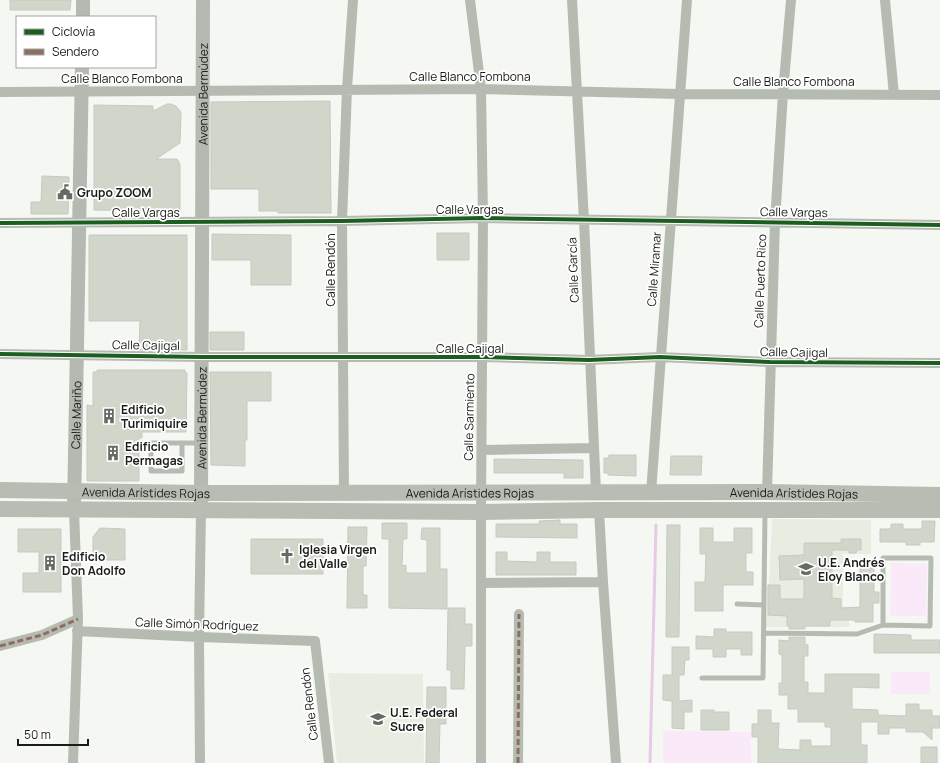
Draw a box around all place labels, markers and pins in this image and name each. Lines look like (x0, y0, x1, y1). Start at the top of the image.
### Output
public building icon: Grupo ZOOM (56, 183, 74, 201)
place label: Grupo ZOOM (77, 184, 152, 201)
place label: Edificio Turimiquire (121, 401, 188, 432)
building icon: Edificio Turimiquire (100, 407, 118, 425)
place label: Edificio Permagas (125, 438, 184, 469)
building icon: Edificio Permagas (104, 444, 122, 462)
place label: Iglesia Virgen del Valle (299, 541, 377, 572)
church icon: Iglesia Virgen del Valle (278, 547, 296, 565)
place label: Edificio Don Adolfo (62, 548, 126, 579)
building icon: Edificio Don Adolfo (41, 554, 59, 572)
place label: U.E. Andrés Eloy Blanco (818, 554, 885, 585)
school or university icon: U.E. Andrés Eloy Blanco (797, 560, 815, 578)
place label: U.E. Federal Sucre (390, 704, 458, 735)
school or university icon: U.E. Federal Sucre (369, 710, 387, 728)

